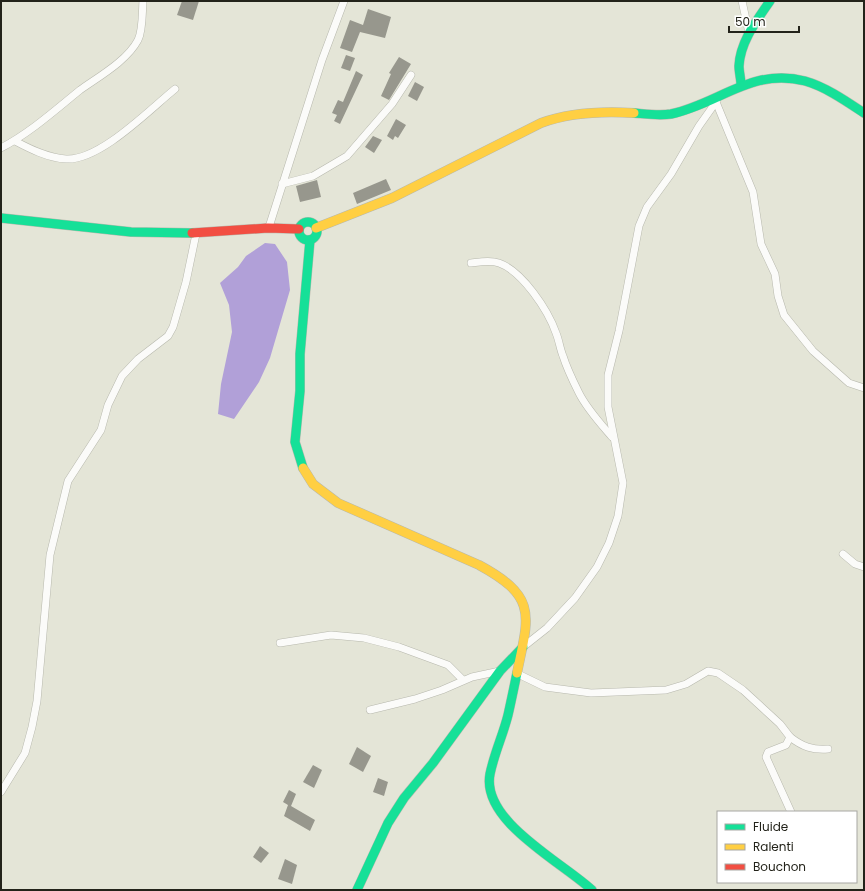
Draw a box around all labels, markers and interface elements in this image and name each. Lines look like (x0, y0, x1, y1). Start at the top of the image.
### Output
scale bar (729, 8, 799, 34)
text: 50 m (735, 13, 766, 30)
legend (717, 811, 857, 883)
text: Fluide (753, 818, 788, 835)
text: Ralenti (753, 838, 794, 855)
text: Bouchon (753, 858, 806, 875)

